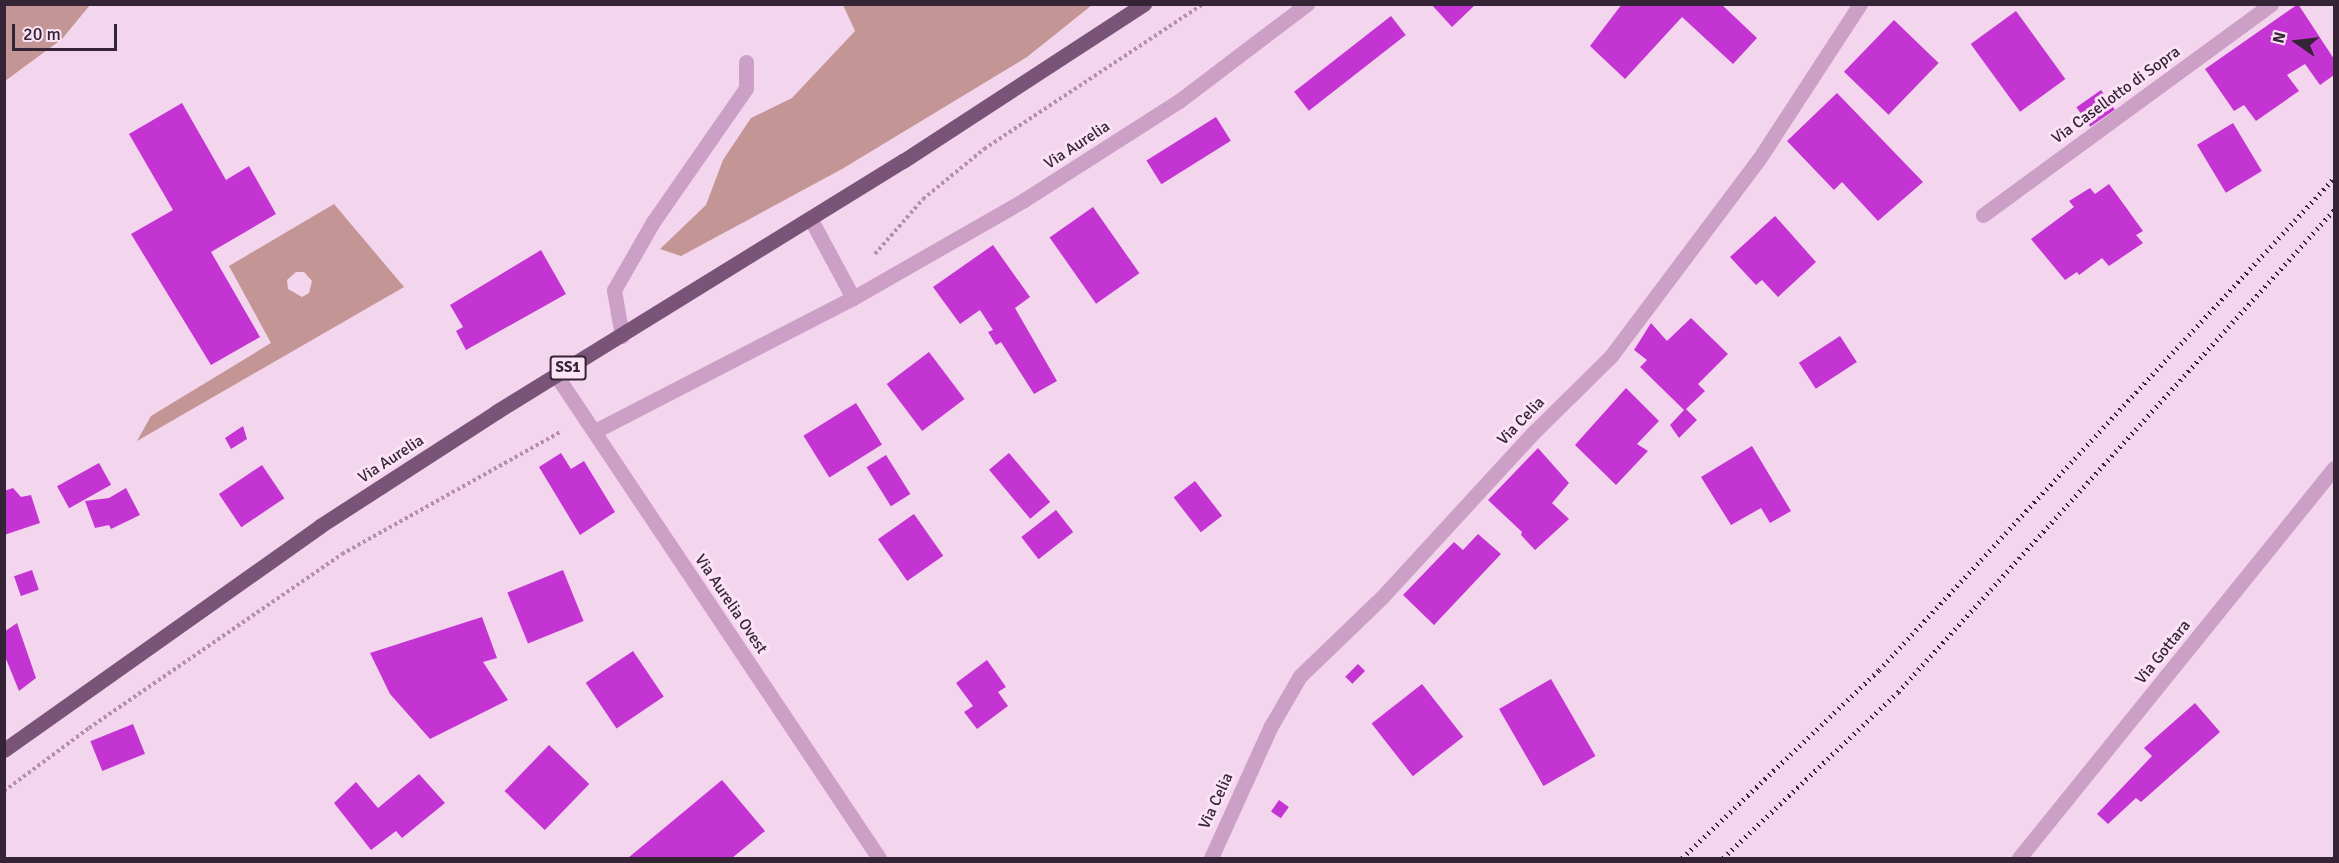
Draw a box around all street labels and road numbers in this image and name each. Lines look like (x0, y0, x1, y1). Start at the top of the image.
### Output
street label: Via Casellotto di Sopra (2048, 42, 2184, 148)
street label: Via Aurelia (1041, 117, 1113, 173)
road number: SS1 (548, 356, 588, 380)
street label: Via Celia (1493, 393, 1549, 449)
street label: Via Aurelia (355, 431, 427, 487)
street label: Via Aurelia Ovest (691, 551, 771, 657)
street label: Via Gottara (2131, 616, 2195, 688)
street label: Via Celia (1195, 770, 1237, 832)

